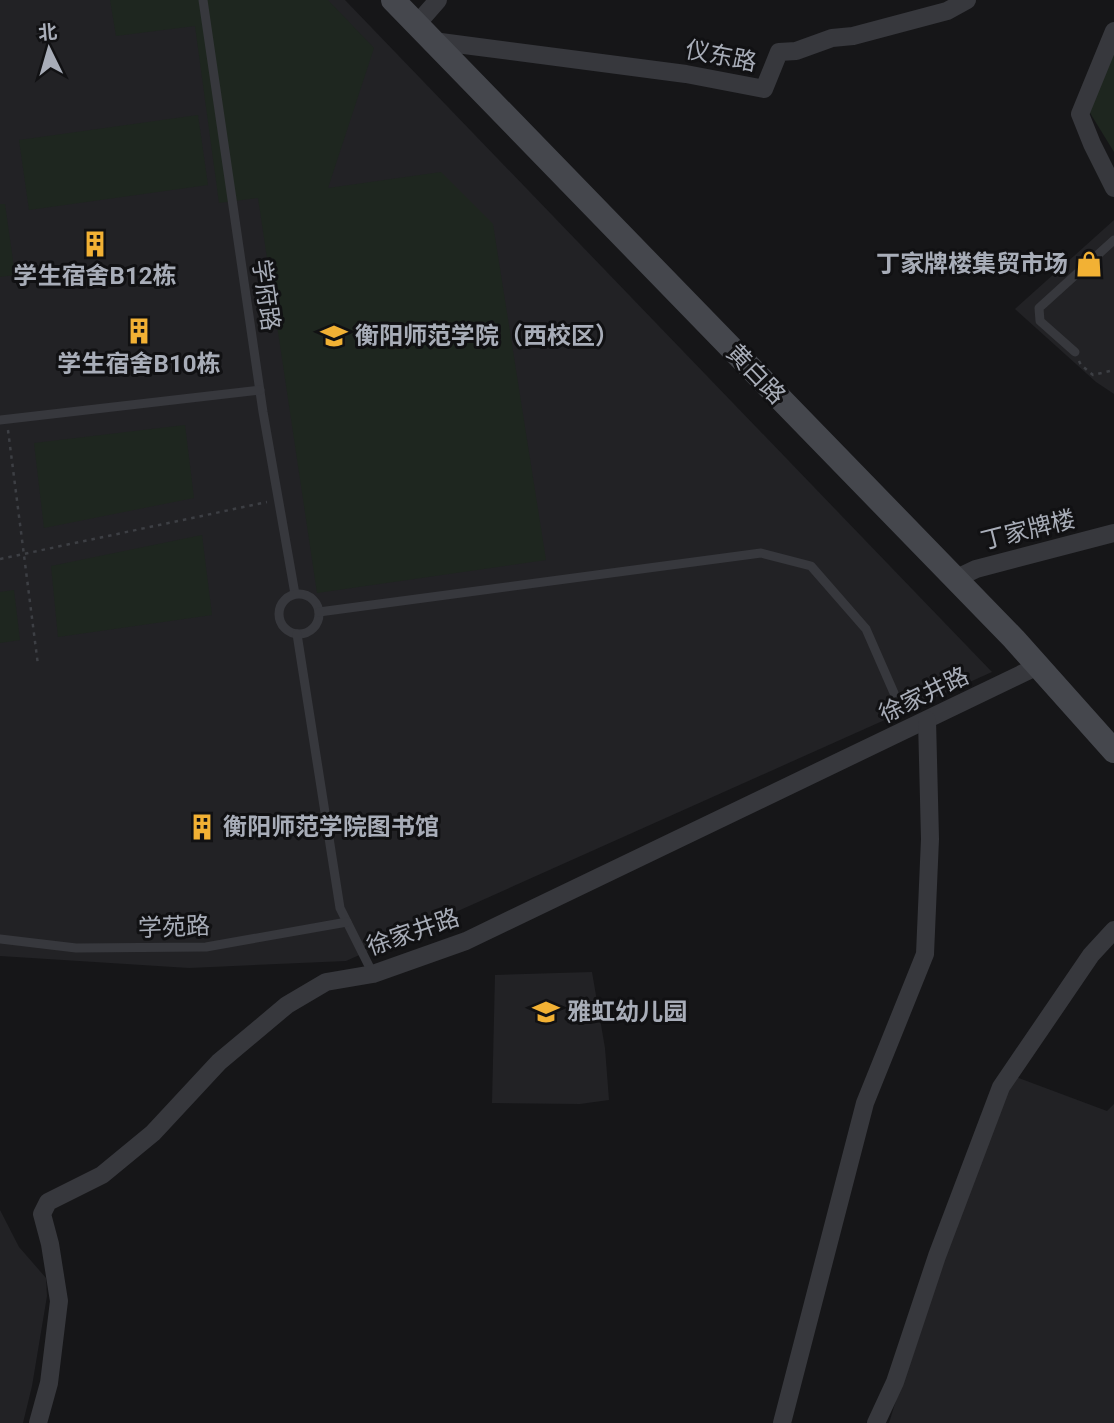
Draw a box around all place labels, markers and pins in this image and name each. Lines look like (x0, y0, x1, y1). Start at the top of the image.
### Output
building icon: 学生宿舍B12栋 (80, 229, 110, 259)
shop icon: 丁家牌楼集贸市场 (1074, 249, 1104, 279)
place label: 丁家牌楼集贸市场 (876, 250, 1068, 278)
place label: 学生宿舍B12栋 (14, 262, 176, 290)
building icon: 学生宿舍B10栋 (124, 316, 154, 346)
school or university icon: 衡阳师范学院（西校区） (319, 321, 349, 351)
place label: 衡阳师范学院（西校区） (355, 322, 619, 350)
place label: 学生宿舍B10栋 (58, 350, 220, 378)
building icon: 衡阳师范学院图书馆 (187, 812, 217, 842)
place label: 衡阳师范学院图书馆 (223, 813, 439, 841)
school or university icon: 雅虹幼儿园 (531, 997, 561, 1027)
place label: 雅虹幼儿园 (567, 998, 687, 1026)

